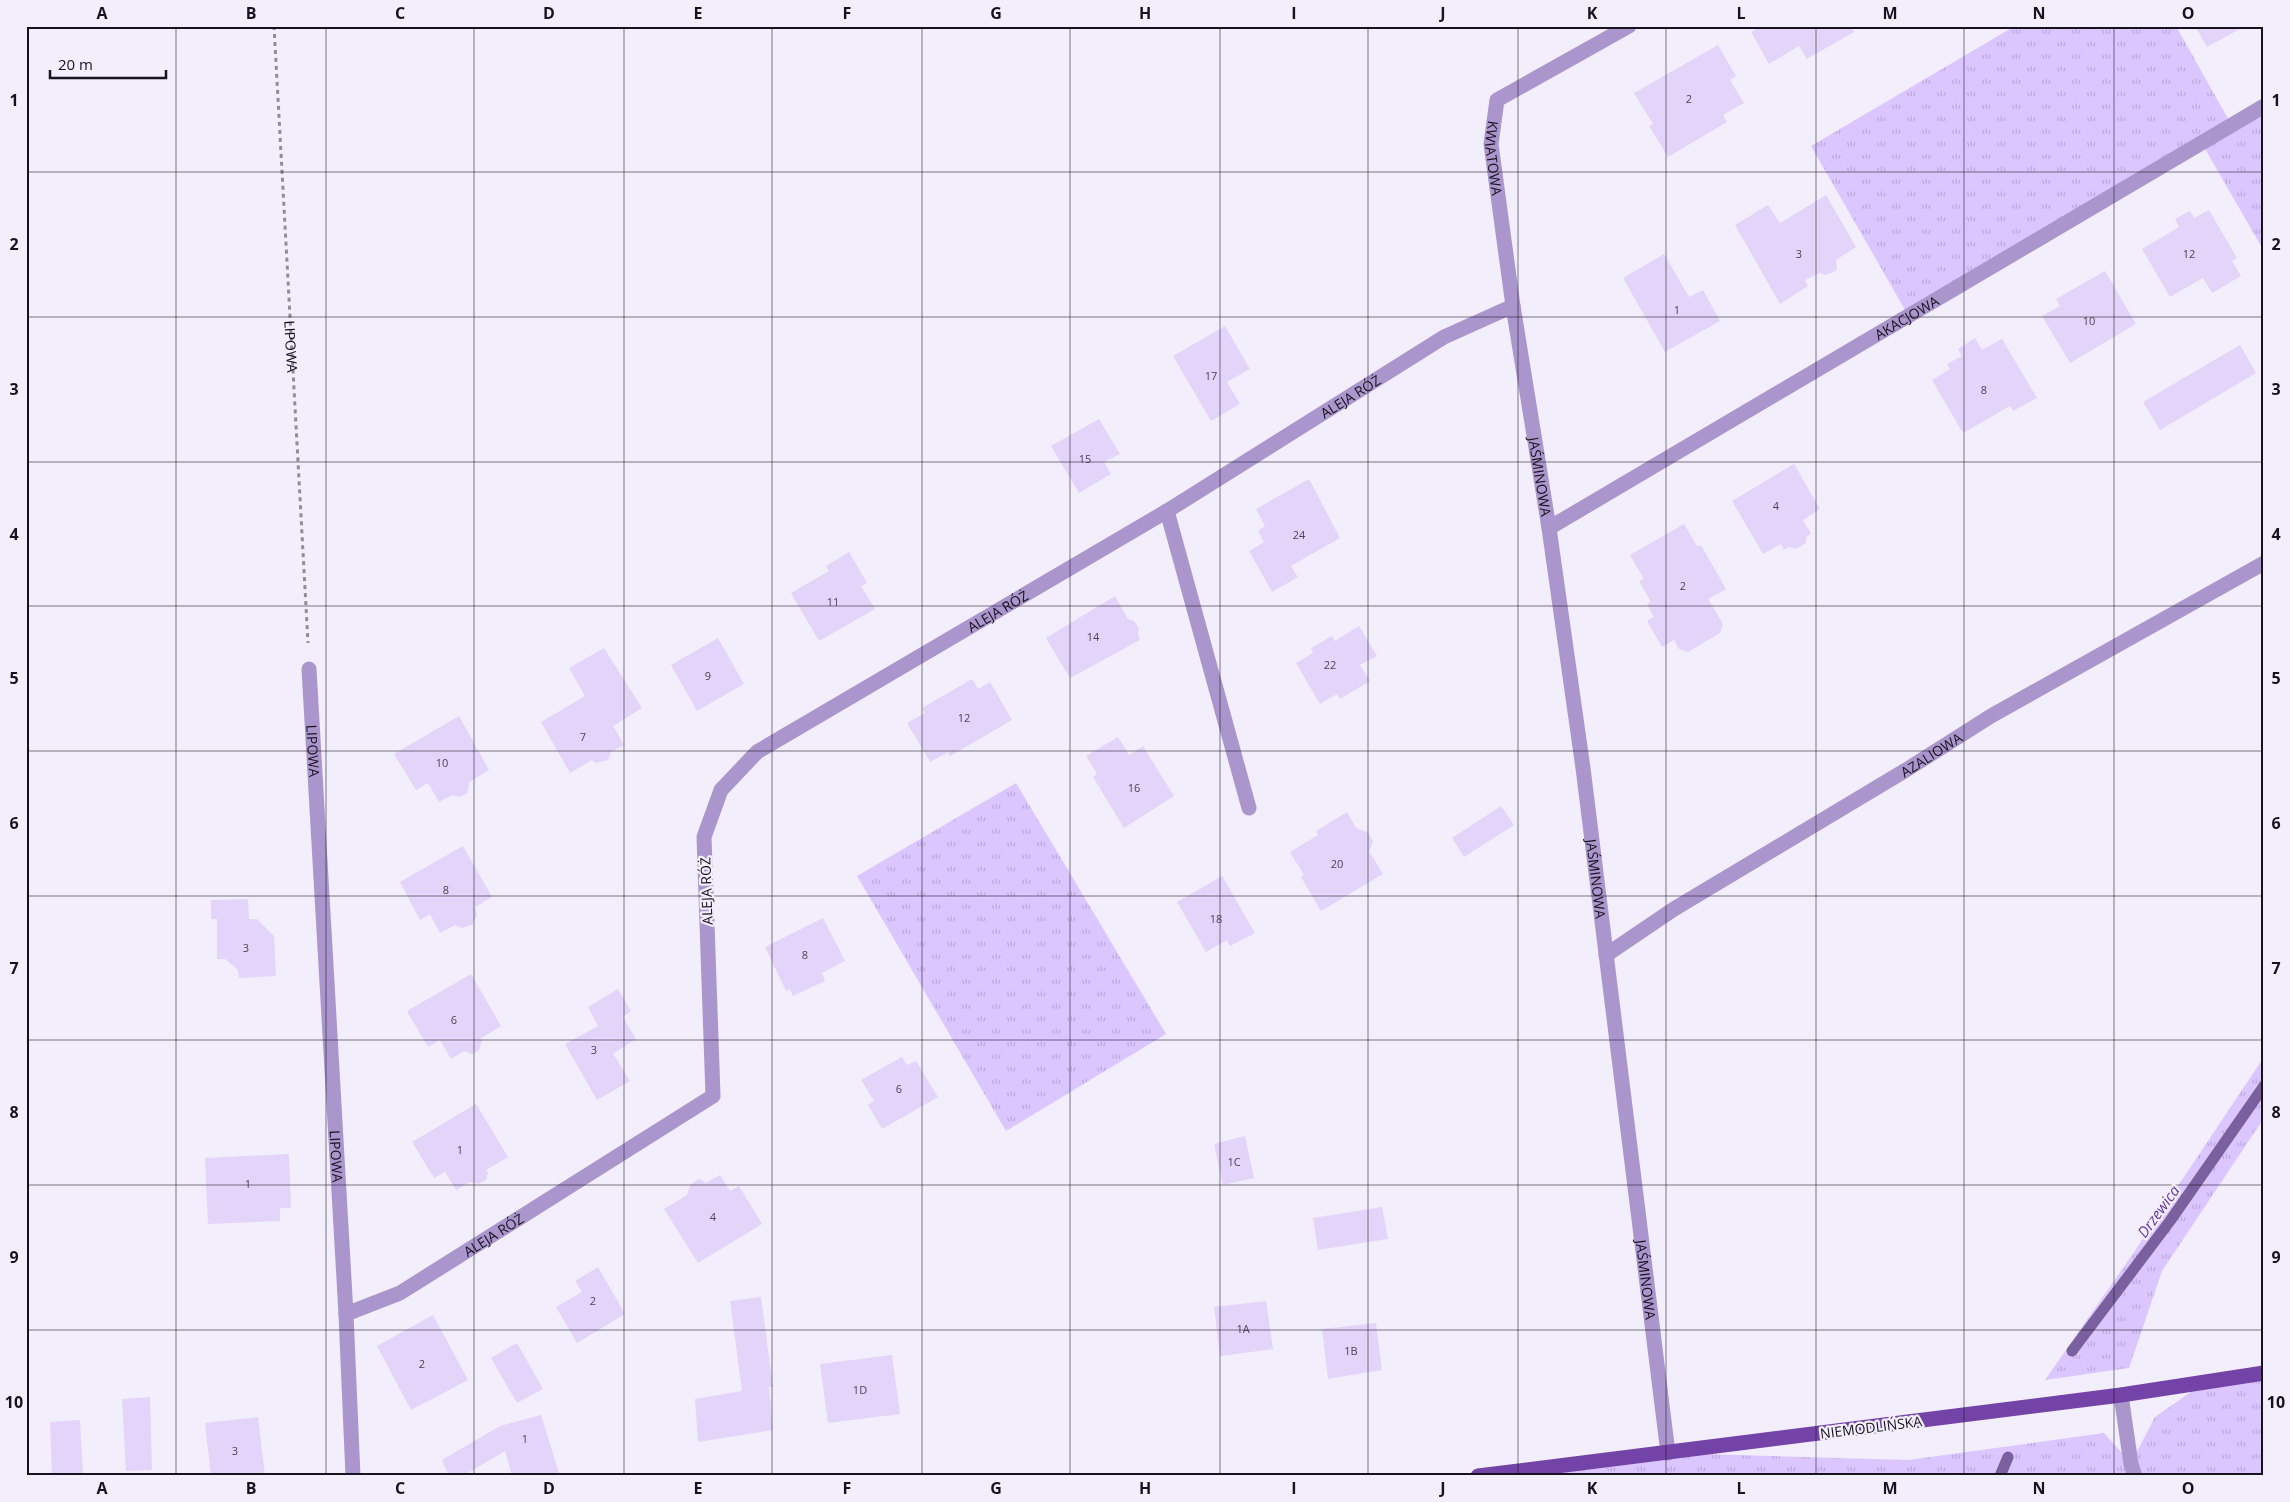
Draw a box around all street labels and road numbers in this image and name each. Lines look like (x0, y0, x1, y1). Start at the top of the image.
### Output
street label: KWIATOWA (1481, 120, 1507, 197)
street label: AKACJOWA (1871, 291, 1942, 343)
street label: LIPOWA (281, 320, 303, 373)
street label: ALEJA RÓŻ (1316, 370, 1384, 422)
street label: JAŚMINOWA (1525, 434, 1556, 518)
street label: ALEJA RÓŻ (963, 585, 1031, 636)
street label: LIPOWA (303, 724, 325, 778)
street label: AZALIOWA (1897, 727, 1965, 781)
street label: JAŚMINOWA (1582, 836, 1611, 920)
street label: ALEJA RÓŻ (695, 857, 717, 925)
street label: LIPOWA (326, 1130, 348, 1183)
street label: ALEJA RÓŻ (459, 1208, 527, 1260)
street label: JAŚMINOWA (1632, 1237, 1661, 1321)
street label: NIEMODLIŃSKA (1819, 1411, 1923, 1443)

